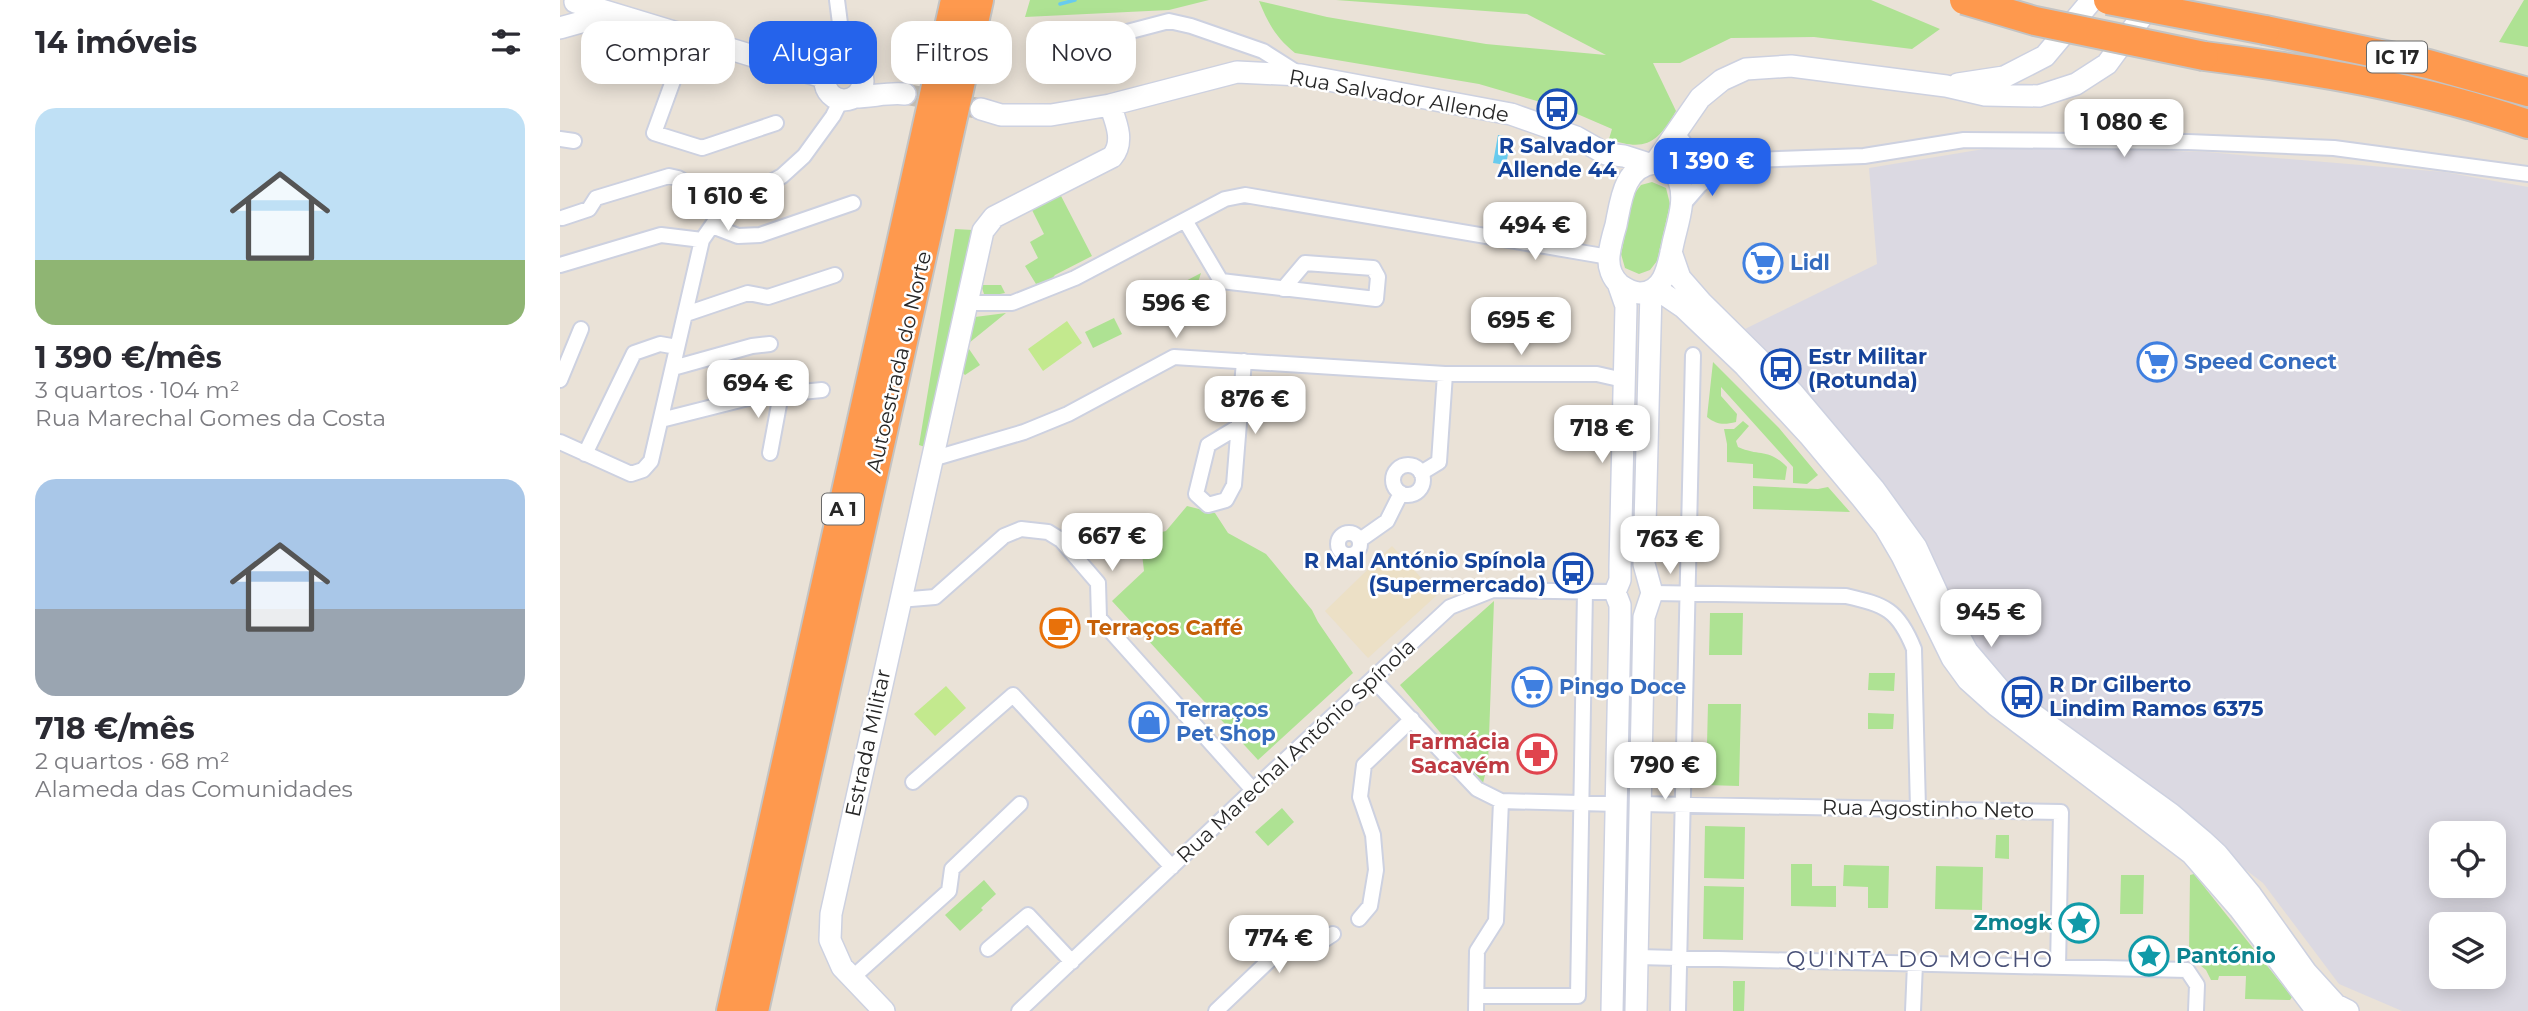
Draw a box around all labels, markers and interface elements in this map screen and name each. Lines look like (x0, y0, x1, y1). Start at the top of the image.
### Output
chip: Comprar (581, 21, 735, 84)
chip: Alugar (749, 21, 877, 84)
chip: Filtros (891, 21, 1012, 84)
chip: Novo (1026, 21, 1136, 84)
icon: filters (487, 23, 525, 61)
text: 14 imóveis (35, 24, 197, 61)
road number: IC 17 (2367, 41, 2427, 72)
street label: Rua Salvador Allende (1287, 64, 1511, 127)
bus stop icon: R Salvador Allende 44 (1536, 88, 1578, 130)
pin: 1 080 € (2059, 100, 2189, 159)
text: 1 080 € (2080, 108, 2168, 136)
place label: R Salvador Allende 44 (1496, 133, 1617, 182)
pin: 1 390 € (1647, 138, 1777, 198)
text: 1 390 € (1670, 147, 1754, 175)
icon: home (217, 153, 343, 279)
pin: 1 610 € (663, 174, 793, 233)
text: 1 610 € (688, 182, 768, 210)
pin: 494 € (1486, 202, 1584, 262)
text: 494 € (1499, 211, 1571, 239)
supermarket icon: Lidl (1742, 242, 1784, 284)
street label: Autoestrada do Norte (861, 249, 936, 475)
place label: Lidl (1790, 250, 1830, 275)
pin: 596 € (1127, 280, 1225, 340)
text: 596 € (1142, 289, 1210, 317)
pin: 695 € (1472, 298, 1570, 357)
text: 695 € (1487, 306, 1555, 334)
text: 1 390 €/mês (35, 339, 222, 376)
supermarket icon: Speed Conect (2136, 341, 2178, 383)
place label: Estr Militar (Rotunda) (1808, 344, 1927, 393)
bus stop icon: Estr Militar (Rotunda) (1760, 348, 1802, 390)
place label: Speed Conect (2184, 349, 2337, 374)
pin: 694 € (709, 360, 807, 420)
text: 694 € (723, 369, 793, 397)
text: 3 quartos · 104 m² (35, 376, 240, 404)
pin: 876 € (1206, 376, 1304, 436)
text: 876 € (1221, 385, 1289, 413)
text: Rua Marechal Gomes da Costa (35, 404, 386, 432)
pin: 718 € (1553, 406, 1651, 465)
text: 718 € (1570, 414, 1634, 442)
road number: A 1 (822, 494, 864, 524)
pin: 667 € (1063, 514, 1161, 573)
pin: 763 € (1621, 516, 1719, 576)
text: 667 € (1078, 522, 1146, 550)
icon: home (217, 524, 343, 650)
text: 763 € (1636, 525, 1704, 553)
place label: R Mal António Spínola (Supermercado) (1304, 548, 1546, 597)
bus stop icon: R Mal António Spínola (Supermercado) (1552, 552, 1594, 594)
pin: 945 € (1942, 590, 2040, 649)
text: 945 € (1956, 598, 2026, 626)
cafe icon: Terraços Caffé (1039, 607, 1081, 649)
place label: Terraços Caffé (1087, 615, 1243, 640)
street label: Rua Marechal António Spínola (1171, 633, 1420, 868)
supermarket icon: Pingo Doce (1511, 666, 1553, 708)
street label: Estrada Militar (840, 667, 895, 819)
place label: R Dr Gilberto Lindim Ramos 6375 (2049, 672, 2263, 721)
place label: Pingo Doce (1559, 674, 1686, 699)
bus stop icon: R Dr Gilberto Lindim Ramos 6375 (2001, 676, 2043, 718)
place label: Terraços Pet Shop (1176, 697, 1276, 746)
shop icon: Terraços Pet Shop (1128, 701, 1170, 743)
text: 718 €/mês (35, 710, 195, 747)
place label: Farmácia Sacavém (1408, 729, 1510, 778)
pharmacy icon: Farmácia Sacavém (1516, 733, 1558, 775)
pin: 790 € (1616, 742, 1714, 802)
text: 2 quartos · 68 m² (35, 747, 230, 775)
text: 790 € (1630, 751, 1700, 779)
text: Alameda das Comunidades (35, 775, 353, 803)
street label: Rua Agostinho Neto (1822, 794, 2034, 823)
map controls (2429, 821, 2506, 989)
button: locate (2429, 821, 2506, 898)
place icon: Zmogk (2058, 902, 2100, 944)
place label: Zmogk (1974, 910, 2052, 935)
button: layers (2429, 912, 2506, 989)
pin: 774 € (1230, 916, 1328, 975)
text: 774 € (1245, 924, 1313, 952)
place icon: Pantónio (2128, 935, 2170, 977)
place label: Pantónio (2176, 943, 2276, 968)
district label: QUINTA DO MOCHO (1786, 945, 2054, 973)

